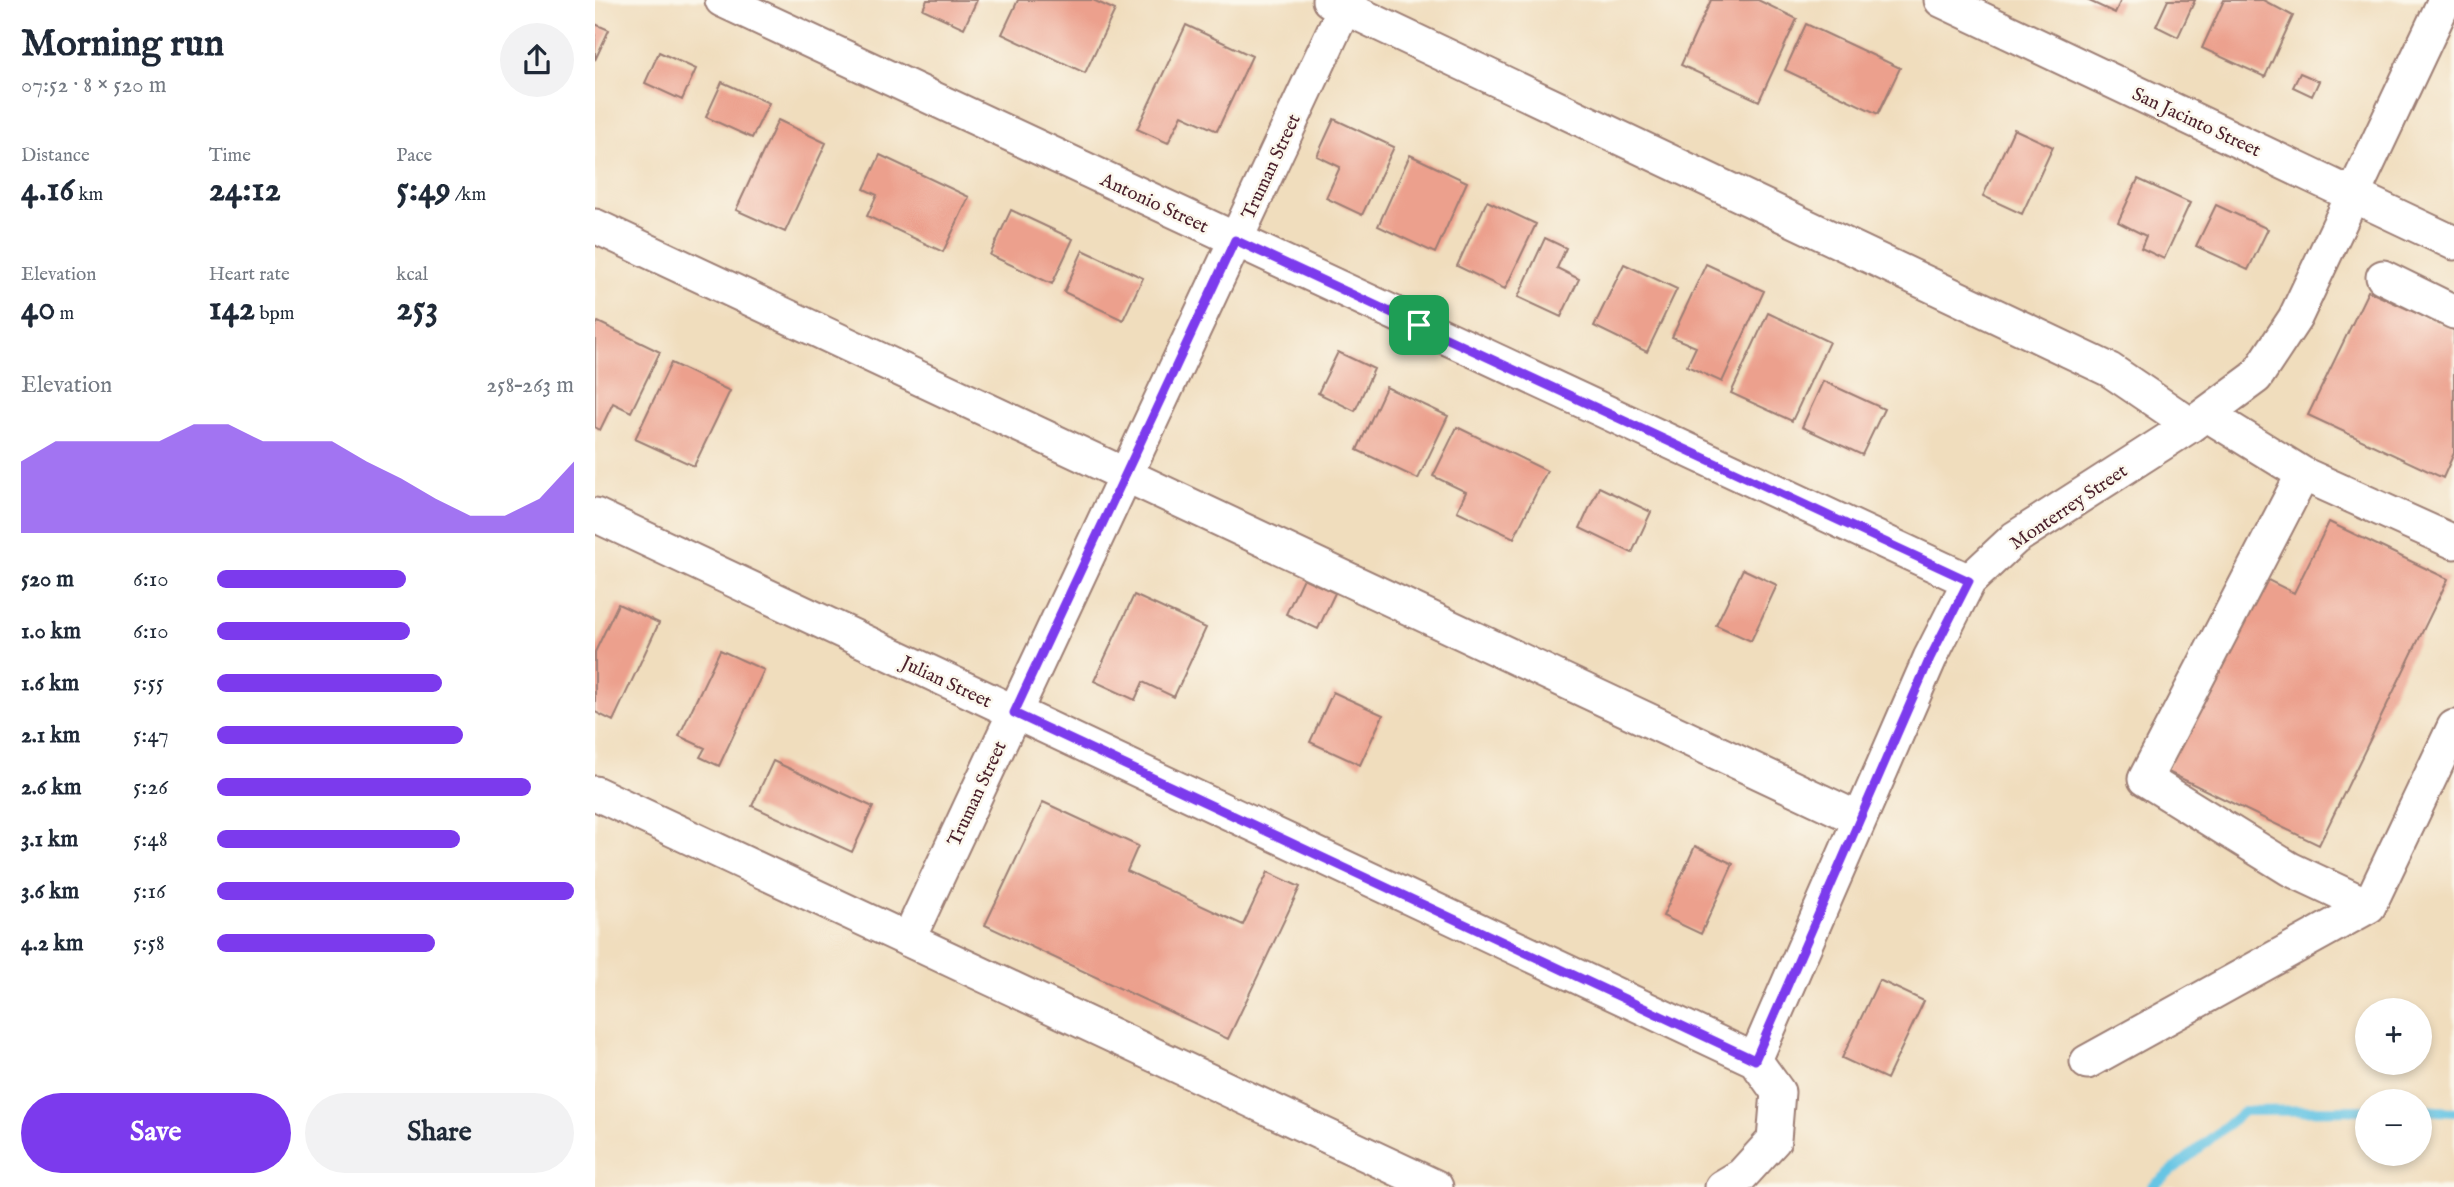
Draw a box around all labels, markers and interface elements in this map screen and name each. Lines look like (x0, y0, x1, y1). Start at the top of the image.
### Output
text: Morning run (21, 21, 224, 69)
button: share (500, 23, 574, 97)
text: 07:52 · 8 × 520 m (21, 71, 166, 100)
street label: San Jacinto Street (2128, 83, 2265, 163)
street label: Truman Street (1237, 110, 1307, 223)
text: Distance (21, 144, 90, 168)
text: Time (209, 144, 251, 168)
text: Pace (396, 144, 432, 168)
text: 4.16 (21, 168, 74, 213)
text: 24:12 (209, 168, 281, 213)
text: 5:49 (396, 168, 451, 213)
street label: Antonio Street (1095, 168, 1212, 239)
text: km (74, 183, 103, 207)
text: /km (451, 183, 486, 207)
text: Elevation (21, 263, 96, 287)
text: Heart rate (209, 263, 290, 287)
text: kcal (396, 263, 428, 287)
text: 40 (21, 287, 55, 332)
text: 142 (209, 287, 255, 332)
text: 253 (396, 287, 438, 332)
pin (1389, 295, 1449, 355)
text: m (55, 302, 74, 326)
text: bpm (255, 302, 295, 326)
icon: arrive (1400, 306, 1438, 344)
text: Elevation (21, 371, 112, 400)
text: 258–263 m (486, 371, 574, 400)
street label: Monterrey Street (2006, 459, 2133, 556)
text: 520 m (21, 565, 74, 594)
text: 6:10 (133, 565, 169, 594)
text: 1.0 km (21, 617, 81, 646)
text: 6:10 (133, 617, 169, 646)
street label: Julian Street (895, 651, 996, 714)
text: 1.6 km (21, 669, 79, 698)
text: 5:55 (133, 669, 164, 698)
text: 2.1 km (21, 721, 80, 750)
text: 5:47 (133, 721, 169, 750)
street label: Truman Street (943, 737, 1013, 850)
text: 2.6 km (21, 773, 82, 802)
text: 5:26 (133, 773, 168, 802)
text: 3.1 km (21, 825, 78, 854)
text: 5:48 (133, 825, 168, 854)
text: 3.6 km (21, 877, 79, 906)
text: 5:16 (133, 877, 166, 906)
text: 4.2 km (21, 929, 84, 958)
text: 5:58 (133, 929, 165, 958)
map controls (2355, 998, 2432, 1166)
button: + (2355, 998, 2432, 1075)
button: − (2355, 1089, 2432, 1166)
button: Save (21, 1093, 291, 1173)
button: Share (305, 1093, 574, 1173)

